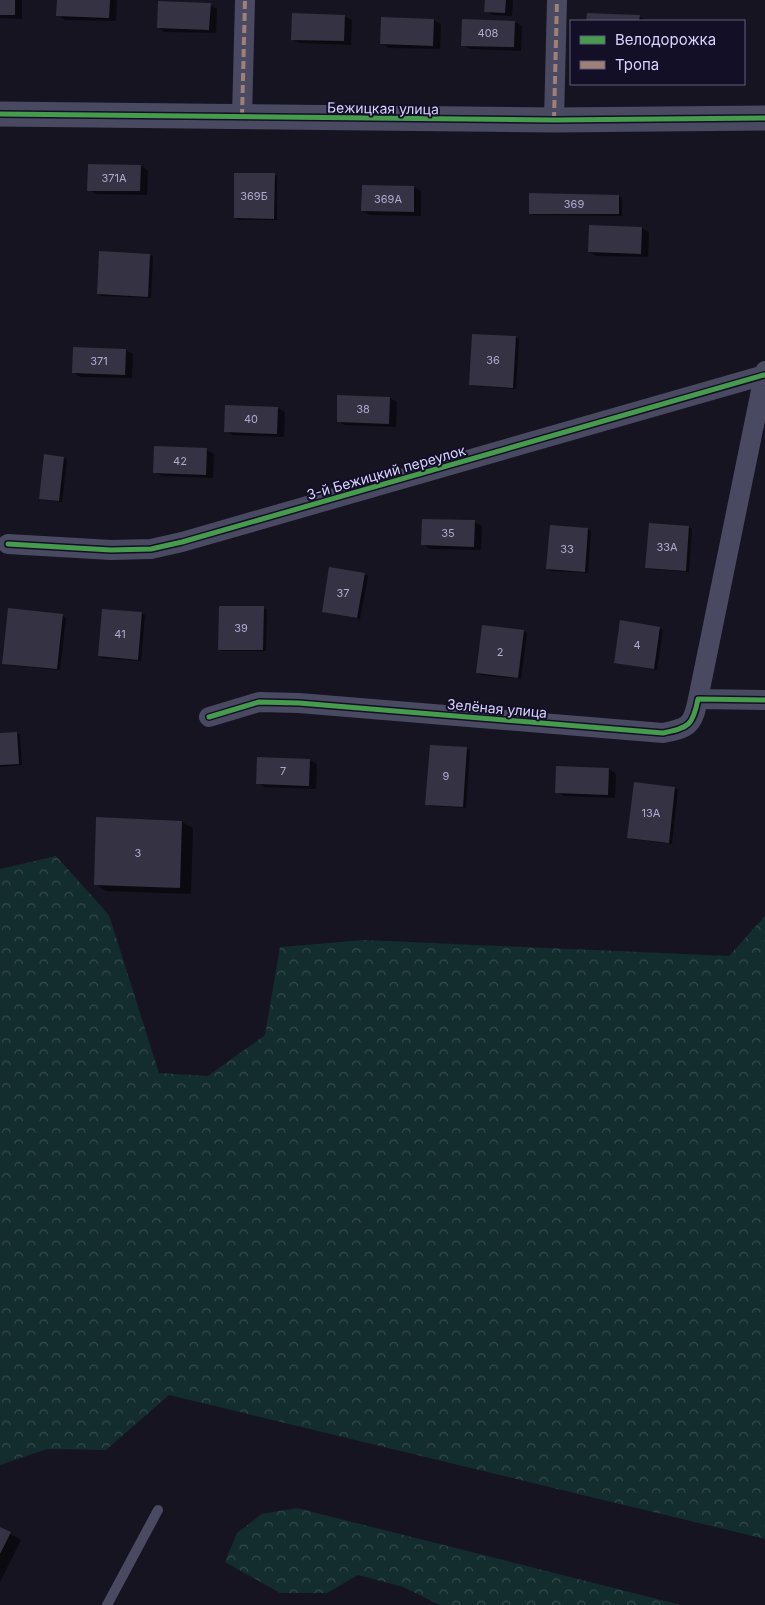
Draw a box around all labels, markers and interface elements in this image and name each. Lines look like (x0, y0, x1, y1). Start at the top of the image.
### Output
legend (570, 20, 745, 85)
house number: 408 (478, 26, 499, 40)
text: Велодорожка (615, 30, 716, 49)
text: Тропа (615, 55, 659, 74)
street label: Бежицкая улица (327, 99, 439, 117)
house number: 371А (101, 171, 127, 185)
house number: 369Б (240, 189, 268, 203)
house number: 369А (374, 192, 402, 206)
house number: 369 (564, 197, 584, 211)
house number: 36 (486, 353, 500, 367)
house number: 371 (90, 354, 108, 368)
house number: 38 (356, 402, 370, 416)
house number: 40 (244, 412, 258, 426)
street label: 3-й Бежицкий переулок (305, 441, 468, 503)
house number: 42 (173, 454, 187, 468)
house number: 35 (441, 526, 455, 540)
house number: 33А (656, 540, 678, 554)
house number: 33 (560, 542, 574, 556)
house number: 37 (336, 586, 350, 600)
house number: 39 (234, 621, 248, 635)
house number: 41 (114, 627, 126, 641)
house number: 4 (633, 638, 641, 652)
house number: 2 (497, 645, 503, 659)
street label: Зелёная улица (446, 695, 548, 721)
house number: 7 (280, 764, 286, 778)
house number: 9 (443, 769, 450, 783)
house number: 13А (642, 806, 661, 820)
house number: 3 (135, 846, 142, 860)

